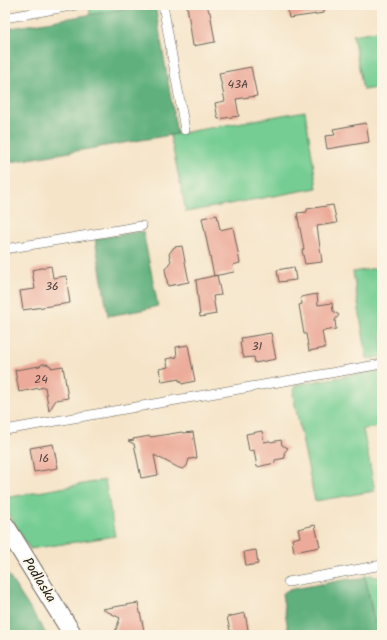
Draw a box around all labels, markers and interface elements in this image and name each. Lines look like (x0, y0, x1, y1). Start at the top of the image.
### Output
house number: 43A (228, 75, 248, 94)
house number: 36 (45, 277, 59, 296)
house number: 31 (252, 337, 263, 356)
house number: 24 (34, 370, 48, 389)
house number: 16 (39, 449, 49, 468)
street label: Podlaska (16, 553, 62, 607)

